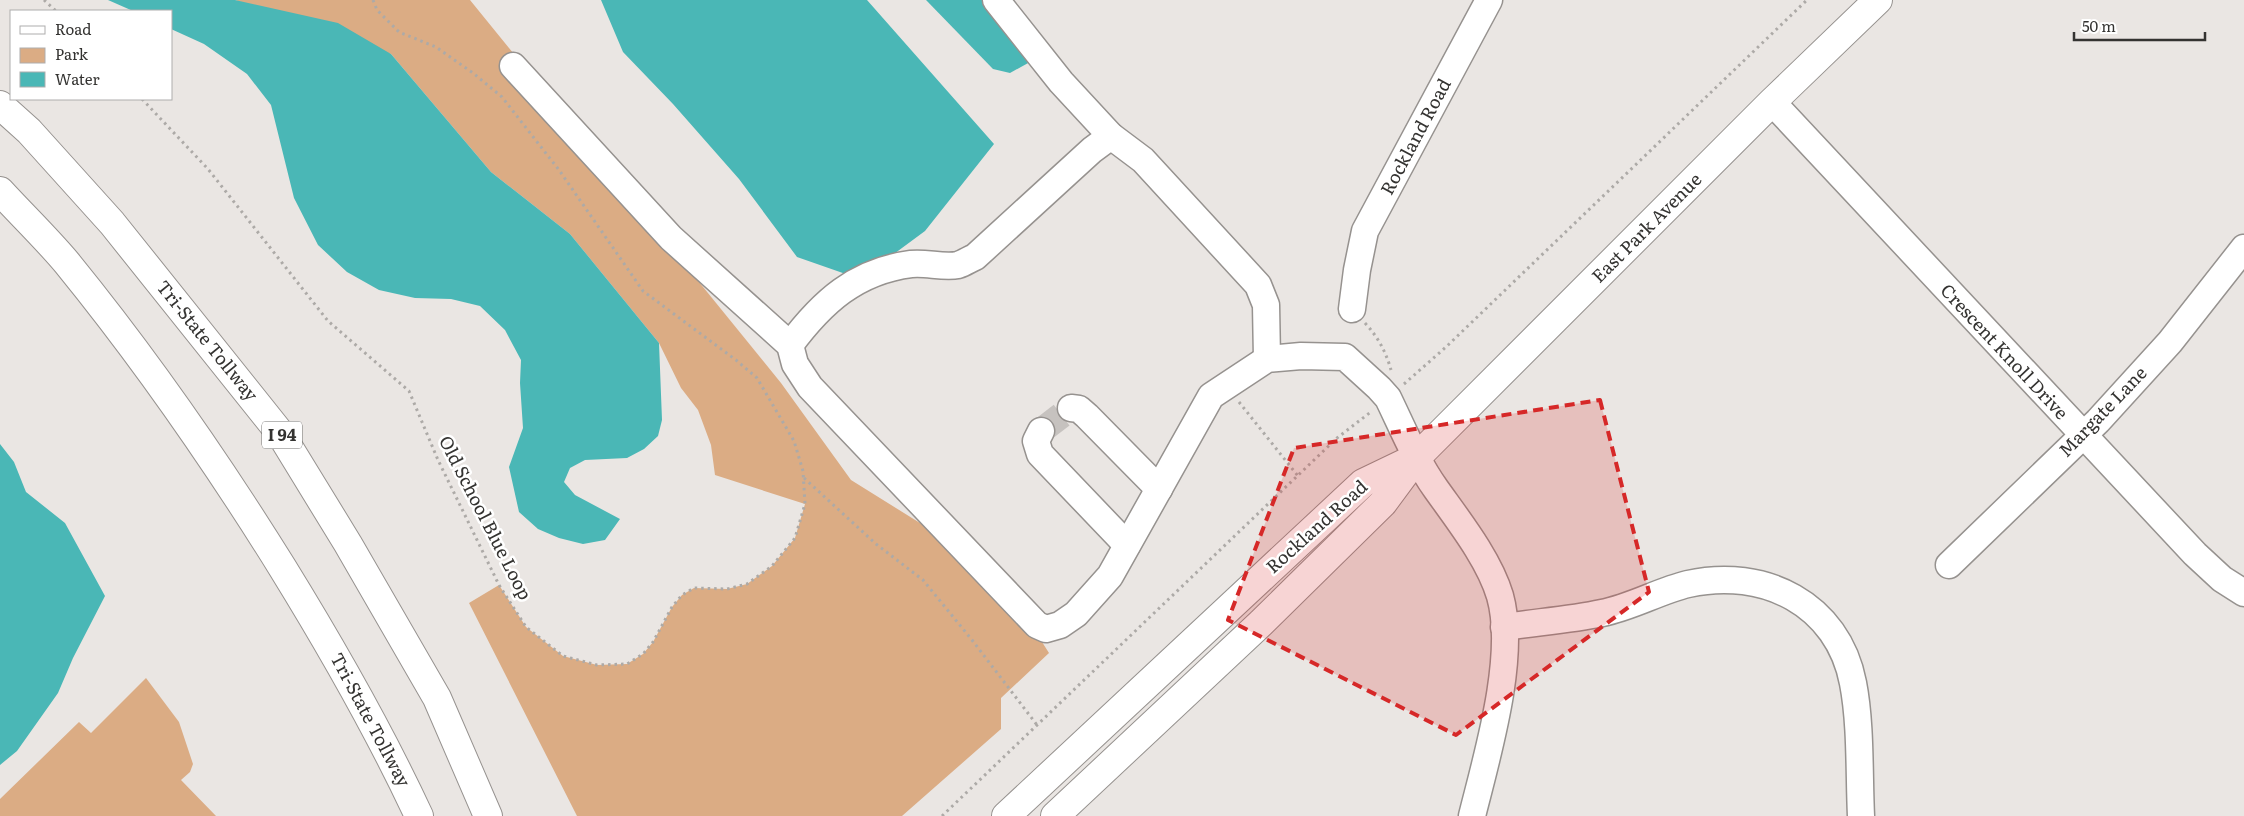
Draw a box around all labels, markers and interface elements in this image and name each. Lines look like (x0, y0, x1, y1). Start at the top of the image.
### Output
legend (10, 10, 172, 100)
scale bar (2074, 10, 2205, 42)
text: 50 m (2082, 14, 2116, 37)
text: Road (55, 17, 91, 40)
text: Park (55, 42, 89, 65)
text: Water (55, 67, 100, 90)
street label: Rockland Road (1373, 73, 1457, 199)
street label: East Park Avenue (1585, 166, 1707, 288)
street label: Tri-State Tollway (151, 274, 266, 407)
street label: Crescent Knoll Drive (1935, 277, 2075, 425)
street label: Margate Lane (2052, 359, 2152, 462)
road number: I 94 (262, 422, 302, 448)
street label: Old School Blue Loop (433, 430, 540, 604)
street label: Rockland Road (1259, 473, 1373, 579)
street label: Tri-State Tollway (325, 647, 418, 792)

